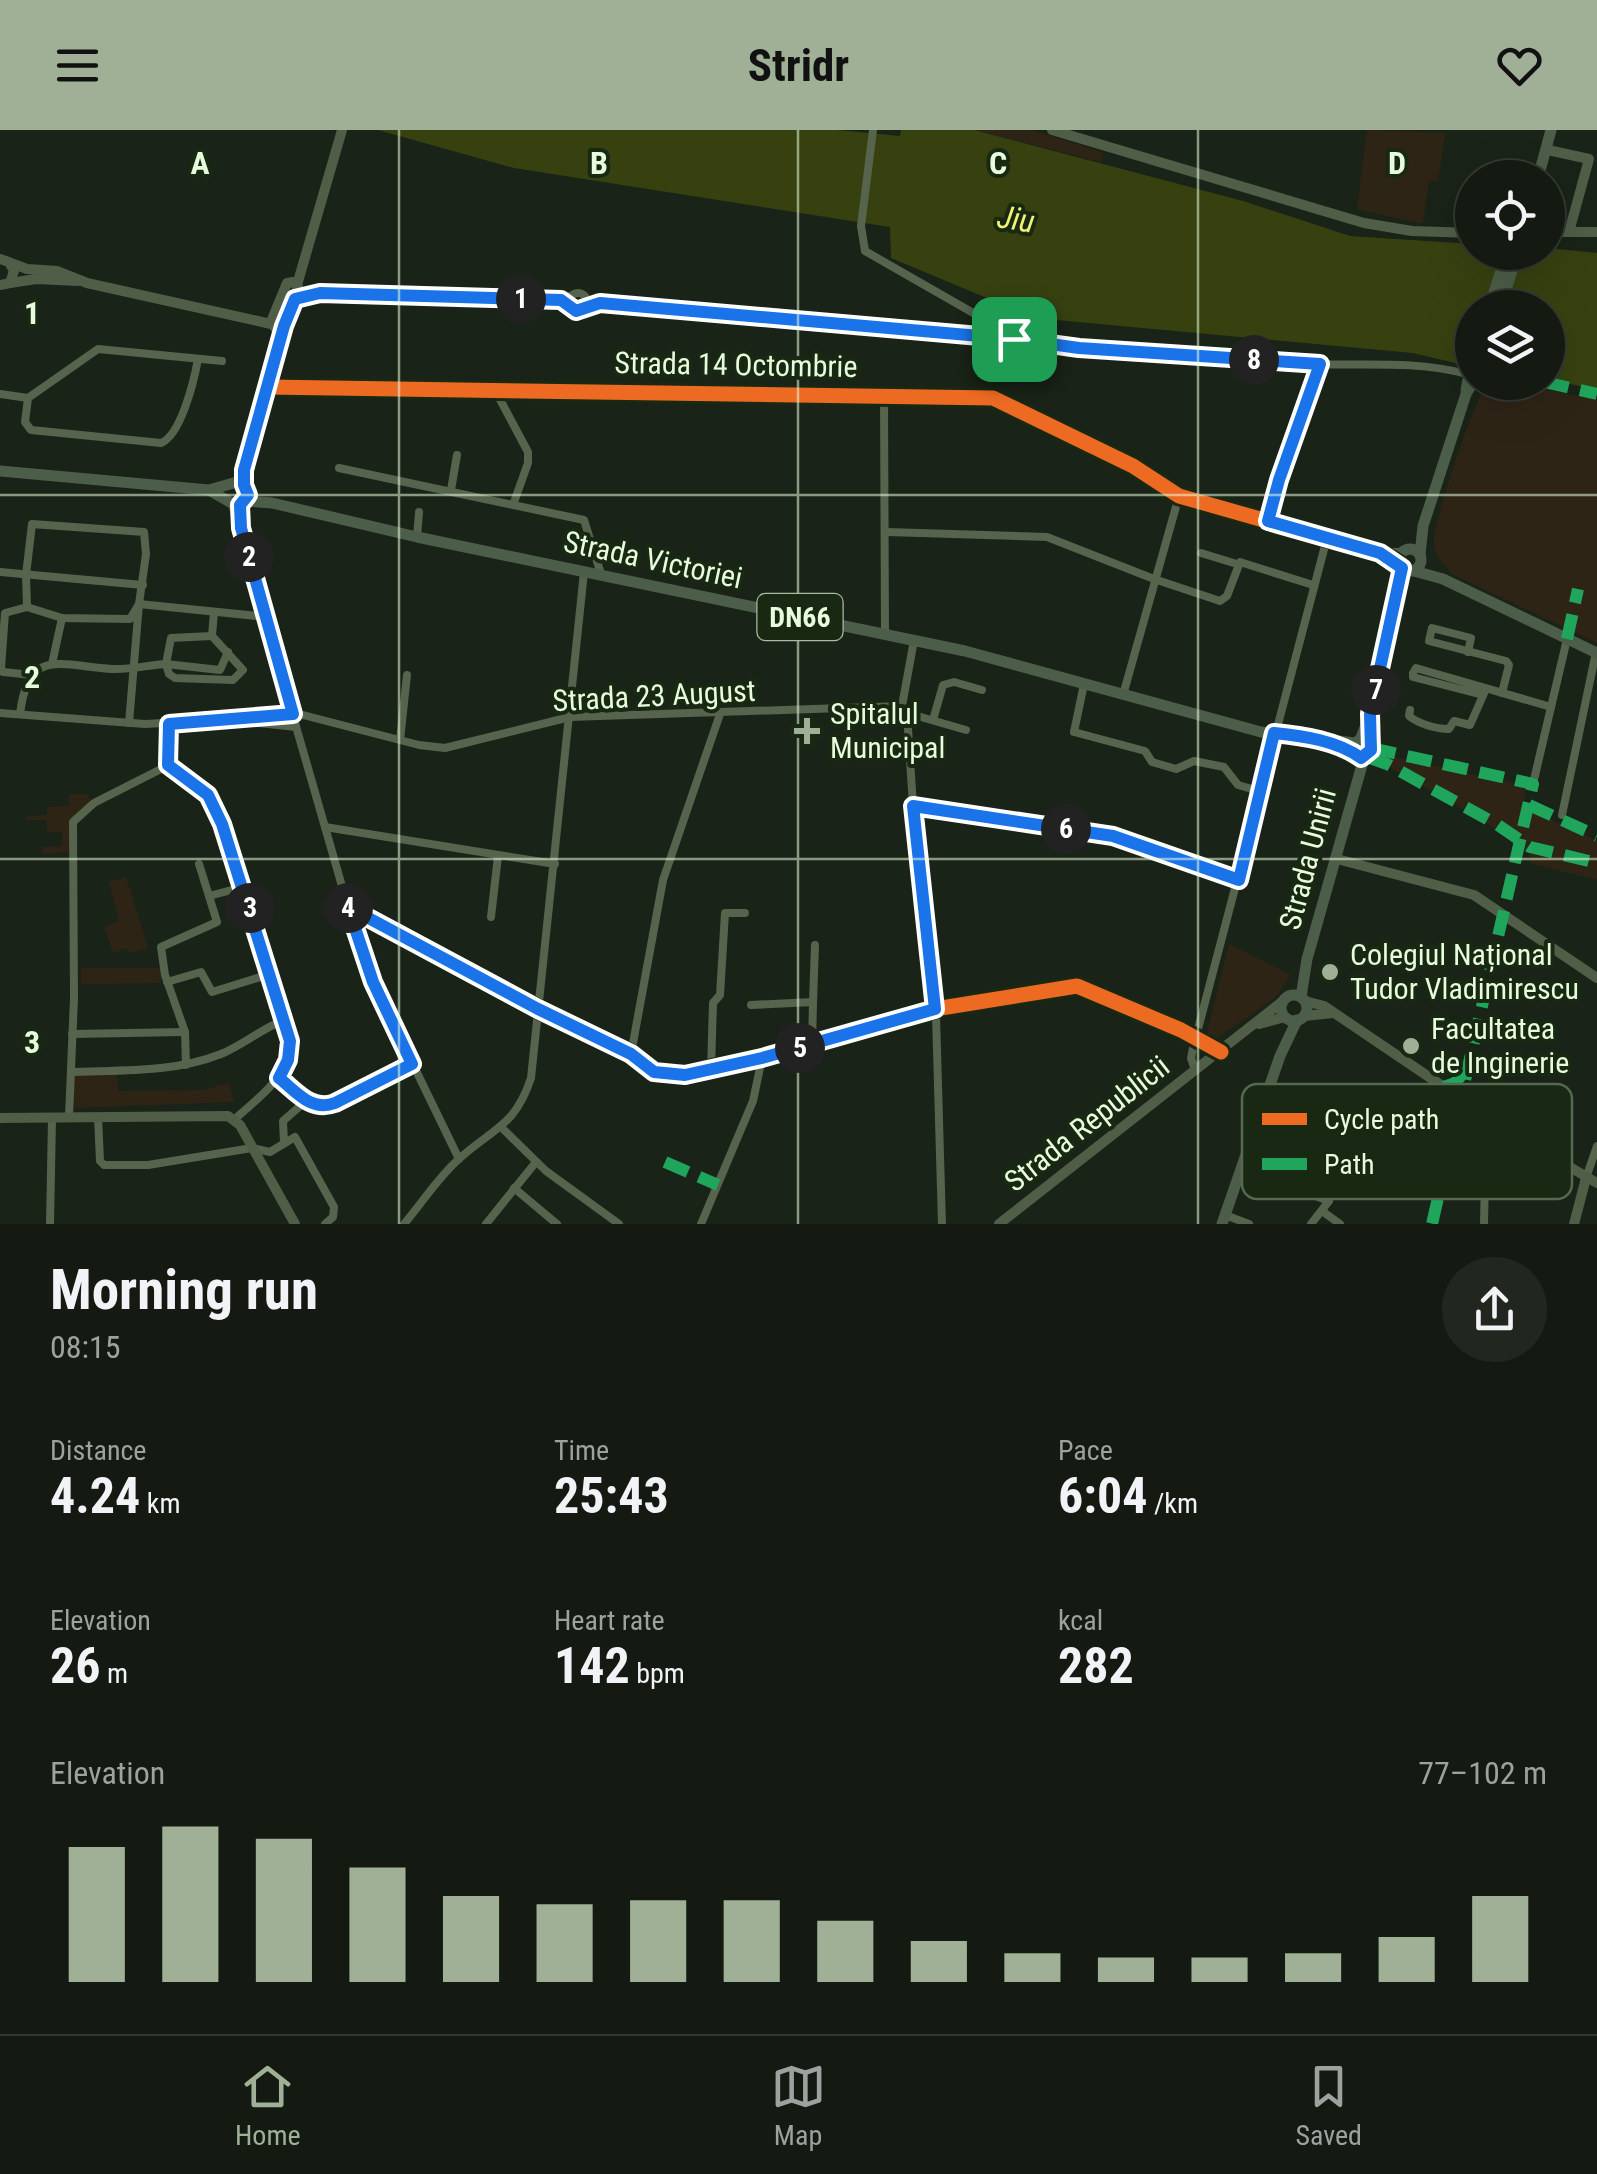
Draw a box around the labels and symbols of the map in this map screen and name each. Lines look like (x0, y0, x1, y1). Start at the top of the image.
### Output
text: A (190, 144, 210, 182)
text: B (590, 144, 608, 182)
text: C (989, 144, 1007, 182)
text: D (1388, 144, 1406, 182)
water label: Jiu (995, 197, 1037, 241)
pin: 1 (496, 274, 546, 324)
text: 1 (24, 294, 40, 332)
pin (972, 297, 1057, 382)
pin: 8 (1229, 335, 1279, 385)
street label: Strada 14 Octombrie (614, 345, 858, 384)
street label: Strada Victoriei (561, 524, 746, 596)
pin: 2 (224, 532, 274, 582)
road number: DN66 (758, 594, 842, 640)
text: 2 (24, 658, 40, 696)
pin: 7 (1351, 665, 1401, 715)
street label: Strada 23 August (551, 673, 757, 718)
place label: Spitalul Municipal (830, 696, 945, 765)
marker: Spitalul Municipal (794, 718, 820, 744)
street label: Strada Unirii (1272, 784, 1343, 933)
pin: 6 (1041, 804, 1091, 854)
pin: 3 (225, 883, 275, 933)
pin: 4 (323, 883, 373, 933)
place label: Colegiul Național Tudor Vladimirescu (1350, 937, 1579, 1006)
marker: Colegiul Național Tudor Vladimirescu (1319, 961, 1341, 983)
place label: Facultatea de Inginerie (1431, 1011, 1569, 1080)
text: 3 (24, 1023, 40, 1061)
pin: 5 (775, 1023, 825, 1073)
marker: Facultatea de Inginerie (1400, 1035, 1422, 1057)
street label: Strada Republicii (998, 1049, 1176, 1199)
legend (1242, 1084, 1572, 1199)
text: Cycle path (1324, 1103, 1439, 1136)
text: Path (1324, 1148, 1375, 1181)

